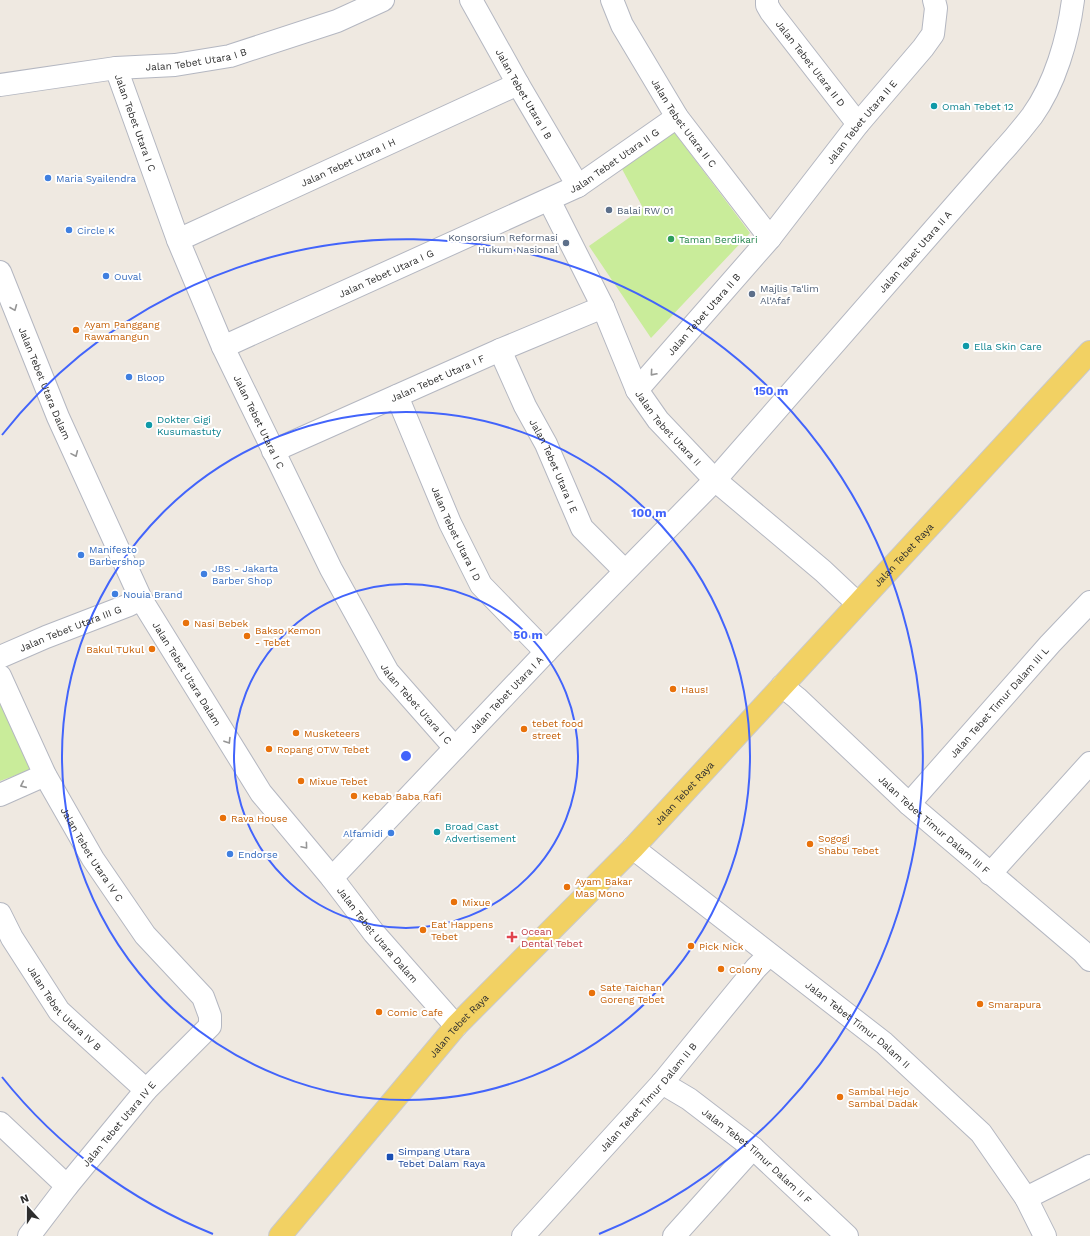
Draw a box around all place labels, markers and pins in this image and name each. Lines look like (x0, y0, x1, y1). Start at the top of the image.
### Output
marker: Omah Tebet 12 (929, 101, 939, 111)
place label: Omah Tebet 12 (942, 101, 1014, 112)
marker: Maria Syailendra (43, 173, 53, 183)
place label: Maria Syailendra (56, 173, 136, 184)
marker: Balai RW 01 (604, 205, 614, 215)
place label: Balai RW 01 (617, 205, 673, 216)
marker: Circle K (64, 225, 74, 235)
place label: Circle K (77, 225, 115, 236)
place label: Konsorsium Reformasi Hukum Nasional (448, 232, 558, 255)
marker: Taman Berdikari (666, 234, 676, 244)
place label: Taman Berdikari (679, 234, 758, 245)
marker: Konsorsium Reformasi Hukum Nasional (561, 238, 571, 248)
marker: Ouval (101, 271, 111, 281)
place label: Ouval (114, 271, 141, 282)
place label: Majlis Ta'lim Al'Afaf (760, 283, 819, 306)
marker: Majlis Ta'lim Al'Afaf (747, 289, 757, 299)
place label: Ayam Panggang Rawamangun (84, 319, 160, 342)
marker: Ayam Panggang Rawamangun (71, 325, 81, 335)
marker: Ella Skin Care (961, 341, 971, 351)
place label: Ella Skin Care (974, 341, 1042, 352)
marker: Bloop (124, 372, 134, 382)
place label: Bloop (137, 372, 165, 383)
place label: Dokter Gigi Kusumastuty (157, 414, 222, 437)
marker: Dokter Gigi Kusumastuty (144, 420, 154, 430)
place label: Manifesto Barbershop (89, 544, 145, 567)
marker: Manifesto Barbershop (76, 550, 86, 560)
place label: JBS - Jakarta Barber Shop (212, 563, 279, 586)
marker: JBS - Jakarta Barber Shop (199, 569, 209, 579)
marker: Nouia Brand (110, 589, 120, 599)
place label: Nouia Brand (123, 589, 183, 600)
marker: Nasi Bebek (181, 618, 191, 628)
place label: Nasi Bebek (194, 618, 249, 629)
place label: Bakso Kemon - Tebet (255, 625, 321, 648)
marker: Bakso Kemon - Tebet (242, 631, 252, 641)
place label: Bakul TUkul (86, 644, 144, 655)
marker: Bakul TUkul (147, 644, 157, 654)
marker: Haus! (668, 684, 678, 694)
place label: Haus! (681, 684, 708, 695)
place label: tebet food street (532, 718, 583, 741)
marker: tebet food street (519, 724, 529, 734)
marker: Musketeers (291, 728, 301, 738)
place label: Musketeers (304, 728, 360, 739)
marker: Ropang OTW Tebet (264, 744, 274, 754)
place label: Ropang OTW Tebet (277, 744, 370, 755)
centre of rings (399, 749, 413, 763)
marker: Mixue Tebet (296, 776, 306, 786)
place label: Mixue Tebet (309, 776, 368, 787)
marker: Kebab Baba Rafi (349, 791, 359, 801)
place label: Kebab Baba Rafi (362, 791, 442, 802)
marker: Rava House (218, 813, 228, 823)
place label: Rava House (231, 813, 288, 824)
place label: Broad Cast Advertisement (445, 821, 517, 844)
marker: Broad Cast Advertisement (432, 827, 442, 837)
place label: Alfamidi (343, 828, 383, 839)
marker: Alfamidi (386, 828, 396, 838)
place label: Sogogi Shabu Tebet (818, 833, 879, 856)
marker: Sogogi Shabu Tebet (805, 839, 815, 849)
marker: Endorse (225, 849, 235, 859)
place label: Endorse (238, 849, 278, 860)
place label: Ayam Bakar Mas Mono (575, 876, 632, 899)
marker: Ayam Bakar Mas Mono (562, 882, 572, 892)
marker: Mixue (449, 897, 459, 907)
place label: Mixue (462, 897, 491, 908)
place label: Eat Happens Tebet (431, 919, 493, 942)
marker: Eat Happens Tebet (418, 925, 428, 935)
place label: Ocean Dental Tebet (521, 926, 583, 949)
marker: Ocean Dental Tebet (506, 931, 518, 943)
marker: Pick Nick (686, 941, 696, 951)
place label: Pick Nick (699, 941, 744, 952)
marker: Colony (716, 964, 726, 974)
place label: Colony (729, 964, 763, 975)
place label: Sate Taichan Goreng Tebet (600, 982, 665, 1005)
marker: Sate Taichan Goreng Tebet (587, 988, 597, 998)
marker: Smarapura (975, 999, 985, 1009)
place label: Smarapura (988, 999, 1042, 1010)
marker: Comic Cafe (374, 1007, 384, 1017)
place label: Comic Cafe (387, 1007, 443, 1018)
place label: Sambal Hejo Sambal Dadak (848, 1086, 918, 1109)
marker: Sambal Hejo Sambal Dadak (835, 1092, 845, 1102)
place label: Simpang Utara Tebet Dalam Raya (398, 1146, 486, 1169)
marker: Simpang Utara Tebet Dalam Raya (385, 1152, 395, 1162)

